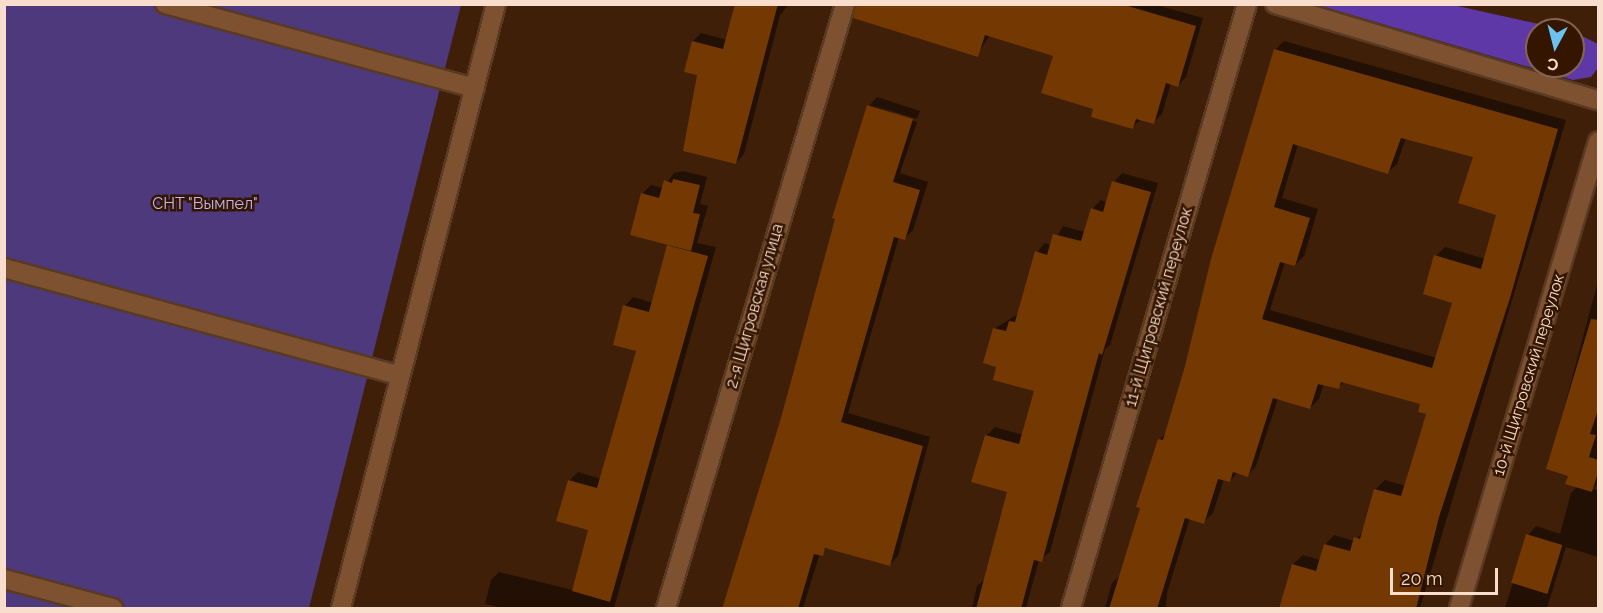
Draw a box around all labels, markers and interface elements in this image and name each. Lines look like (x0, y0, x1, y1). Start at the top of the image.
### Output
north arrow (1525, 18, 1585, 78)
text: С (1546, 54, 1560, 74)
park label: СНТ "Вымпел" (152, 194, 258, 214)
street label: 11-й Щигровский переулок (1121, 205, 1197, 409)
street label: 2-я Щигровская улица (722, 221, 788, 391)
street label: 10-й Щигровский переулок (1489, 272, 1569, 478)
scale bar (1393, 556, 1501, 594)
text: 20 m (1401, 568, 1443, 589)

